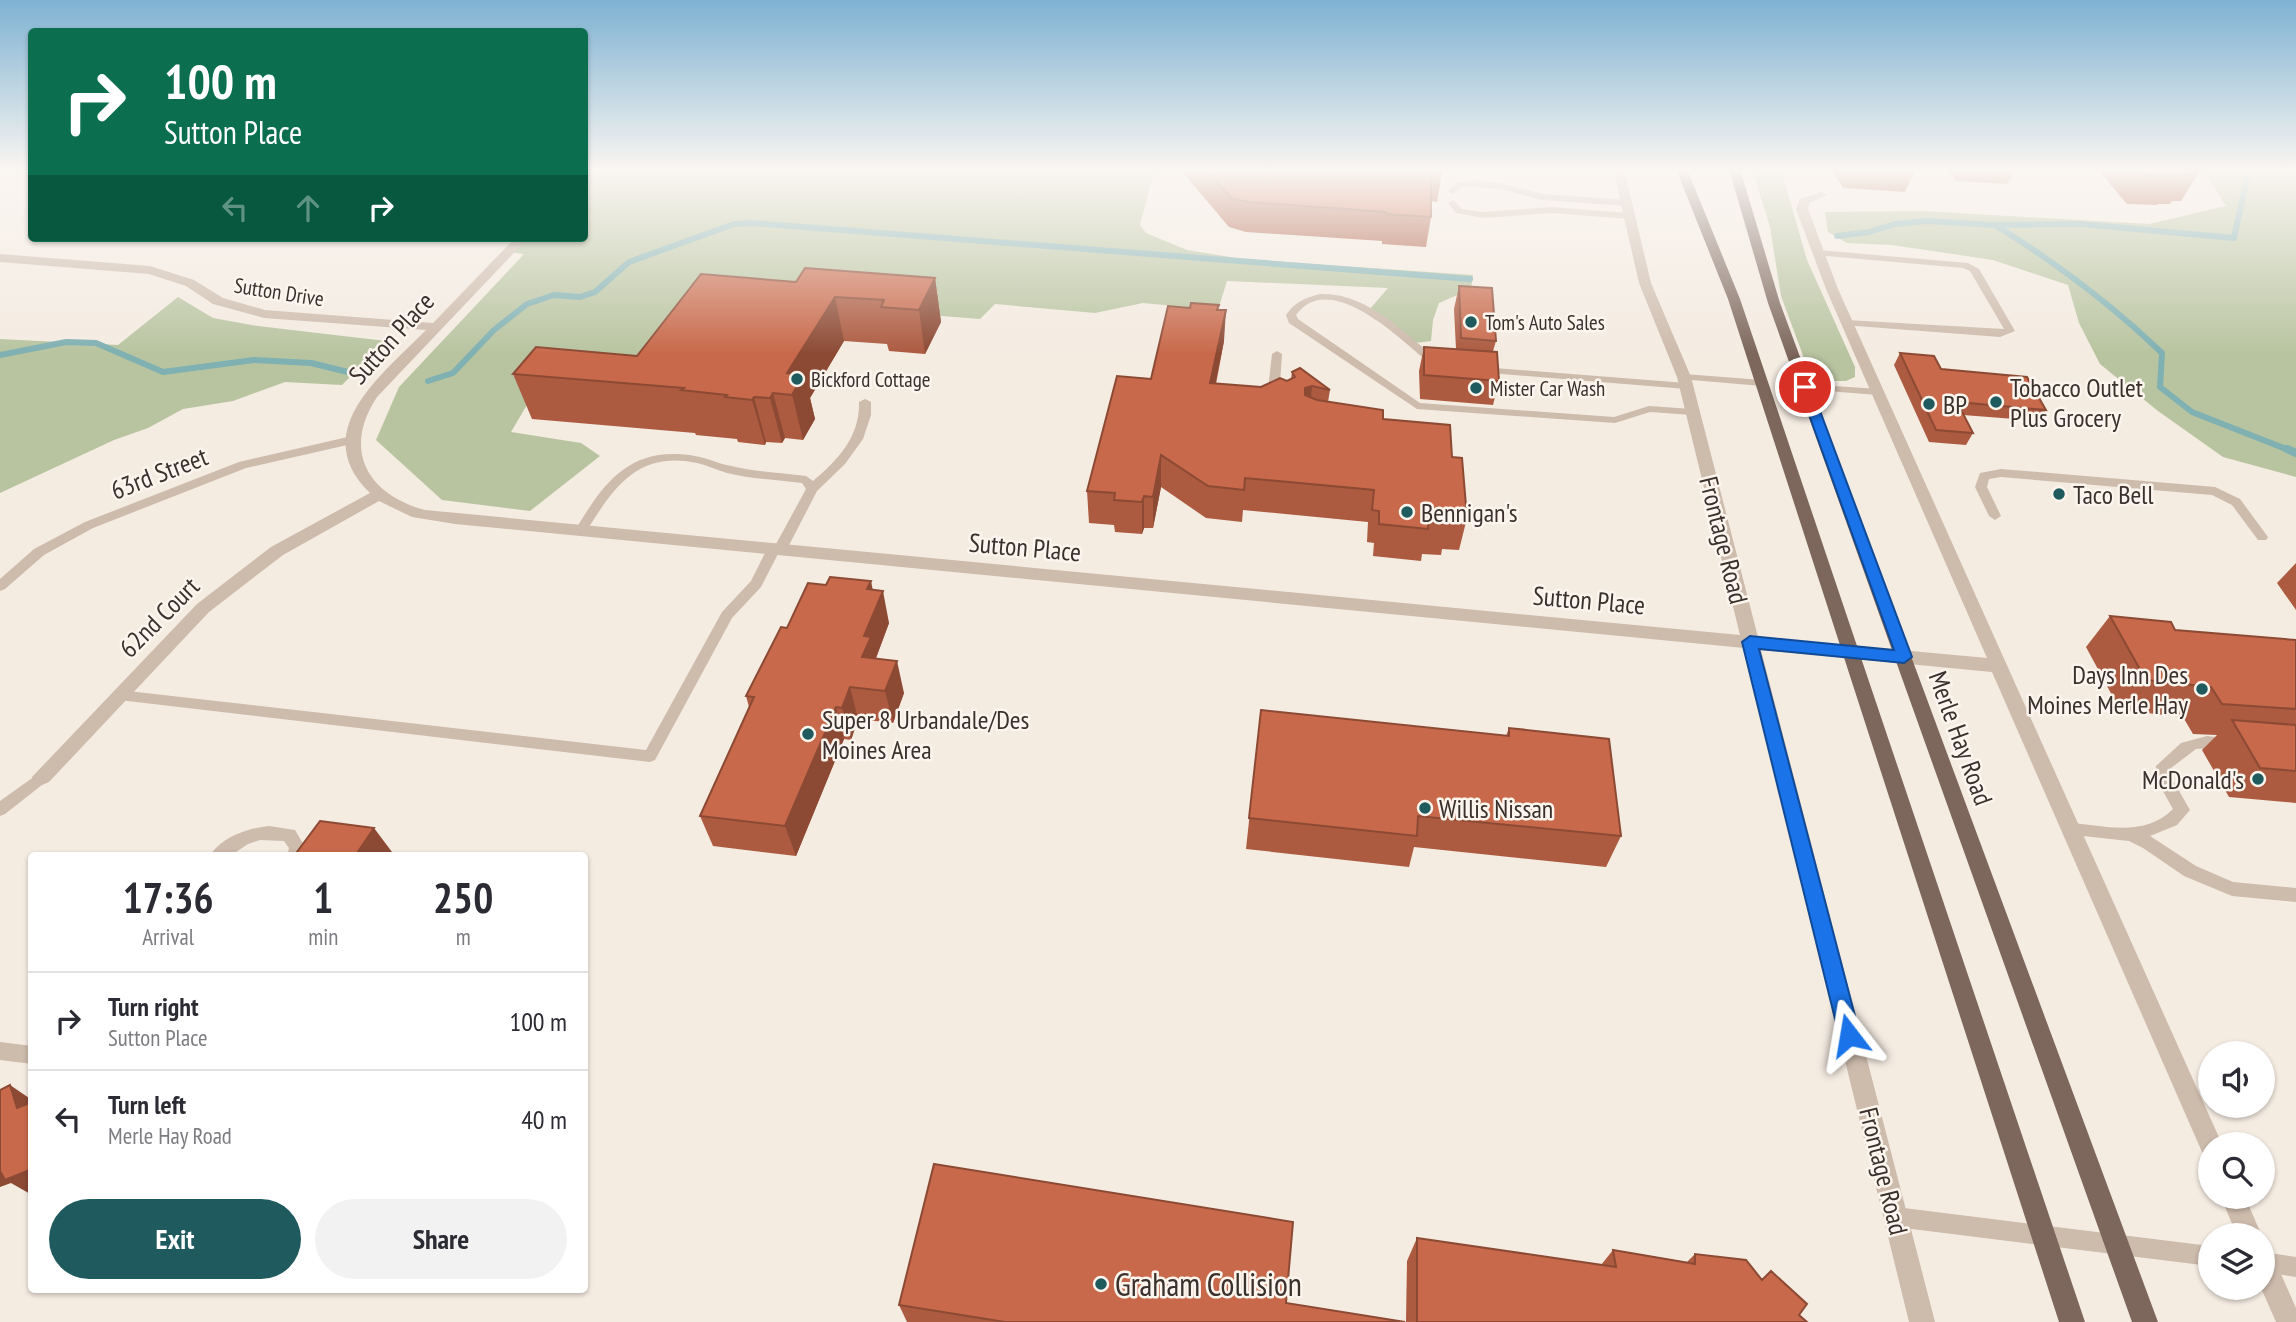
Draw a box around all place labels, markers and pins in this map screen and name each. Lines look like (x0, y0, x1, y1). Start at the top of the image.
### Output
place label: Tom's Auto Sales (1485, 309, 1605, 336)
marker: Tom's Auto Sales (1463, 314, 1479, 330)
pin (1775, 357, 1835, 417)
place label: Bickford Cottage (811, 366, 930, 393)
marker: Bickford Cottage (789, 371, 805, 387)
place label: Tobacco Outlet Plus Grocery (2010, 371, 2143, 434)
place label: Mister Car Wash (1490, 375, 1605, 402)
marker: Mister Car Wash (1468, 380, 1484, 396)
place label: BP (1943, 388, 1967, 421)
marker: Tobacco Outlet Plus Grocery (1988, 394, 2004, 410)
marker: BP (1921, 396, 1937, 412)
place label: Taco Bell (2073, 478, 2153, 511)
marker: Taco Bell (2051, 486, 2067, 502)
place label: Bennigan's (1421, 496, 1518, 529)
marker: Bennigan's (1399, 504, 1415, 520)
place label: Days Inn Des Moines Merle Hay (2027, 658, 2188, 721)
marker: Days Inn Des Moines Merle Hay (2194, 681, 2210, 697)
place label: Super 8 Urbandale/Des Moines Area (822, 703, 1029, 766)
marker: Super 8 Urbandale/Des Moines Area (800, 726, 816, 742)
place label: McDonald's (2142, 763, 2244, 796)
marker: McDonald's (2250, 771, 2266, 787)
place label: Willis Nissan (1439, 792, 1553, 825)
marker: Willis Nissan (1417, 800, 1433, 816)
place label: Graham Collision (1115, 1263, 1302, 1305)
marker: Graham Collision (1093, 1276, 1109, 1292)

